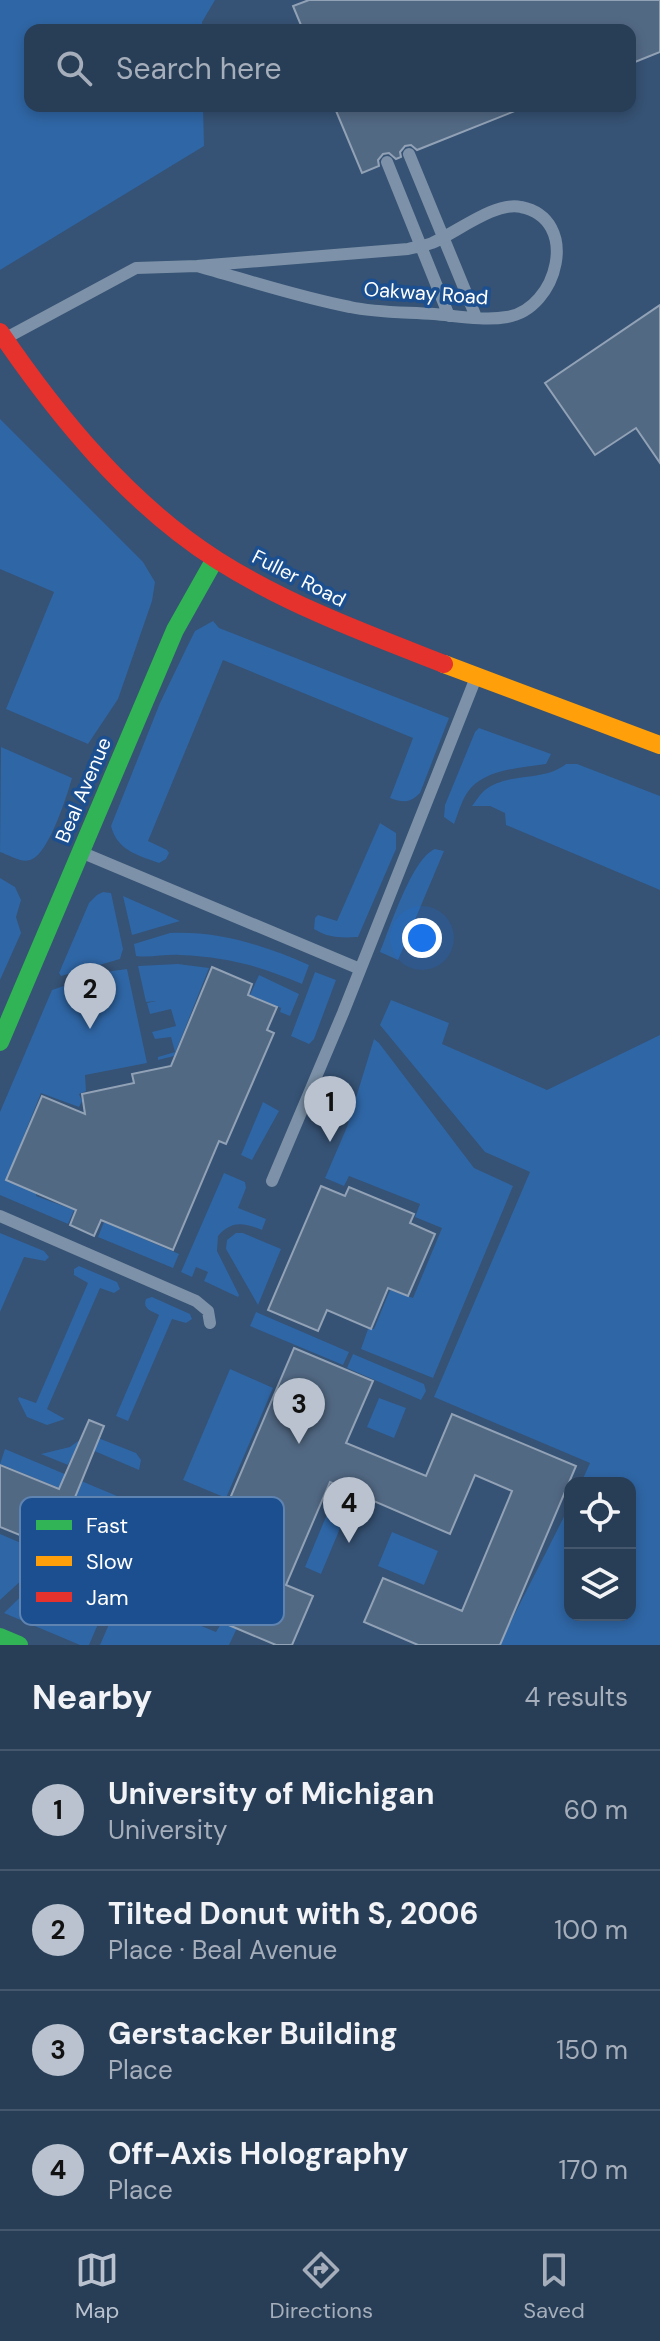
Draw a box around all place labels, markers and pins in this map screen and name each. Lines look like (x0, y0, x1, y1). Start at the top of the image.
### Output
pin: 2 (64, 963, 116, 1029)
pin: 1 (304, 1076, 356, 1142)
pin: 3 (273, 1378, 325, 1444)
pin: 4 (323, 1477, 375, 1543)

